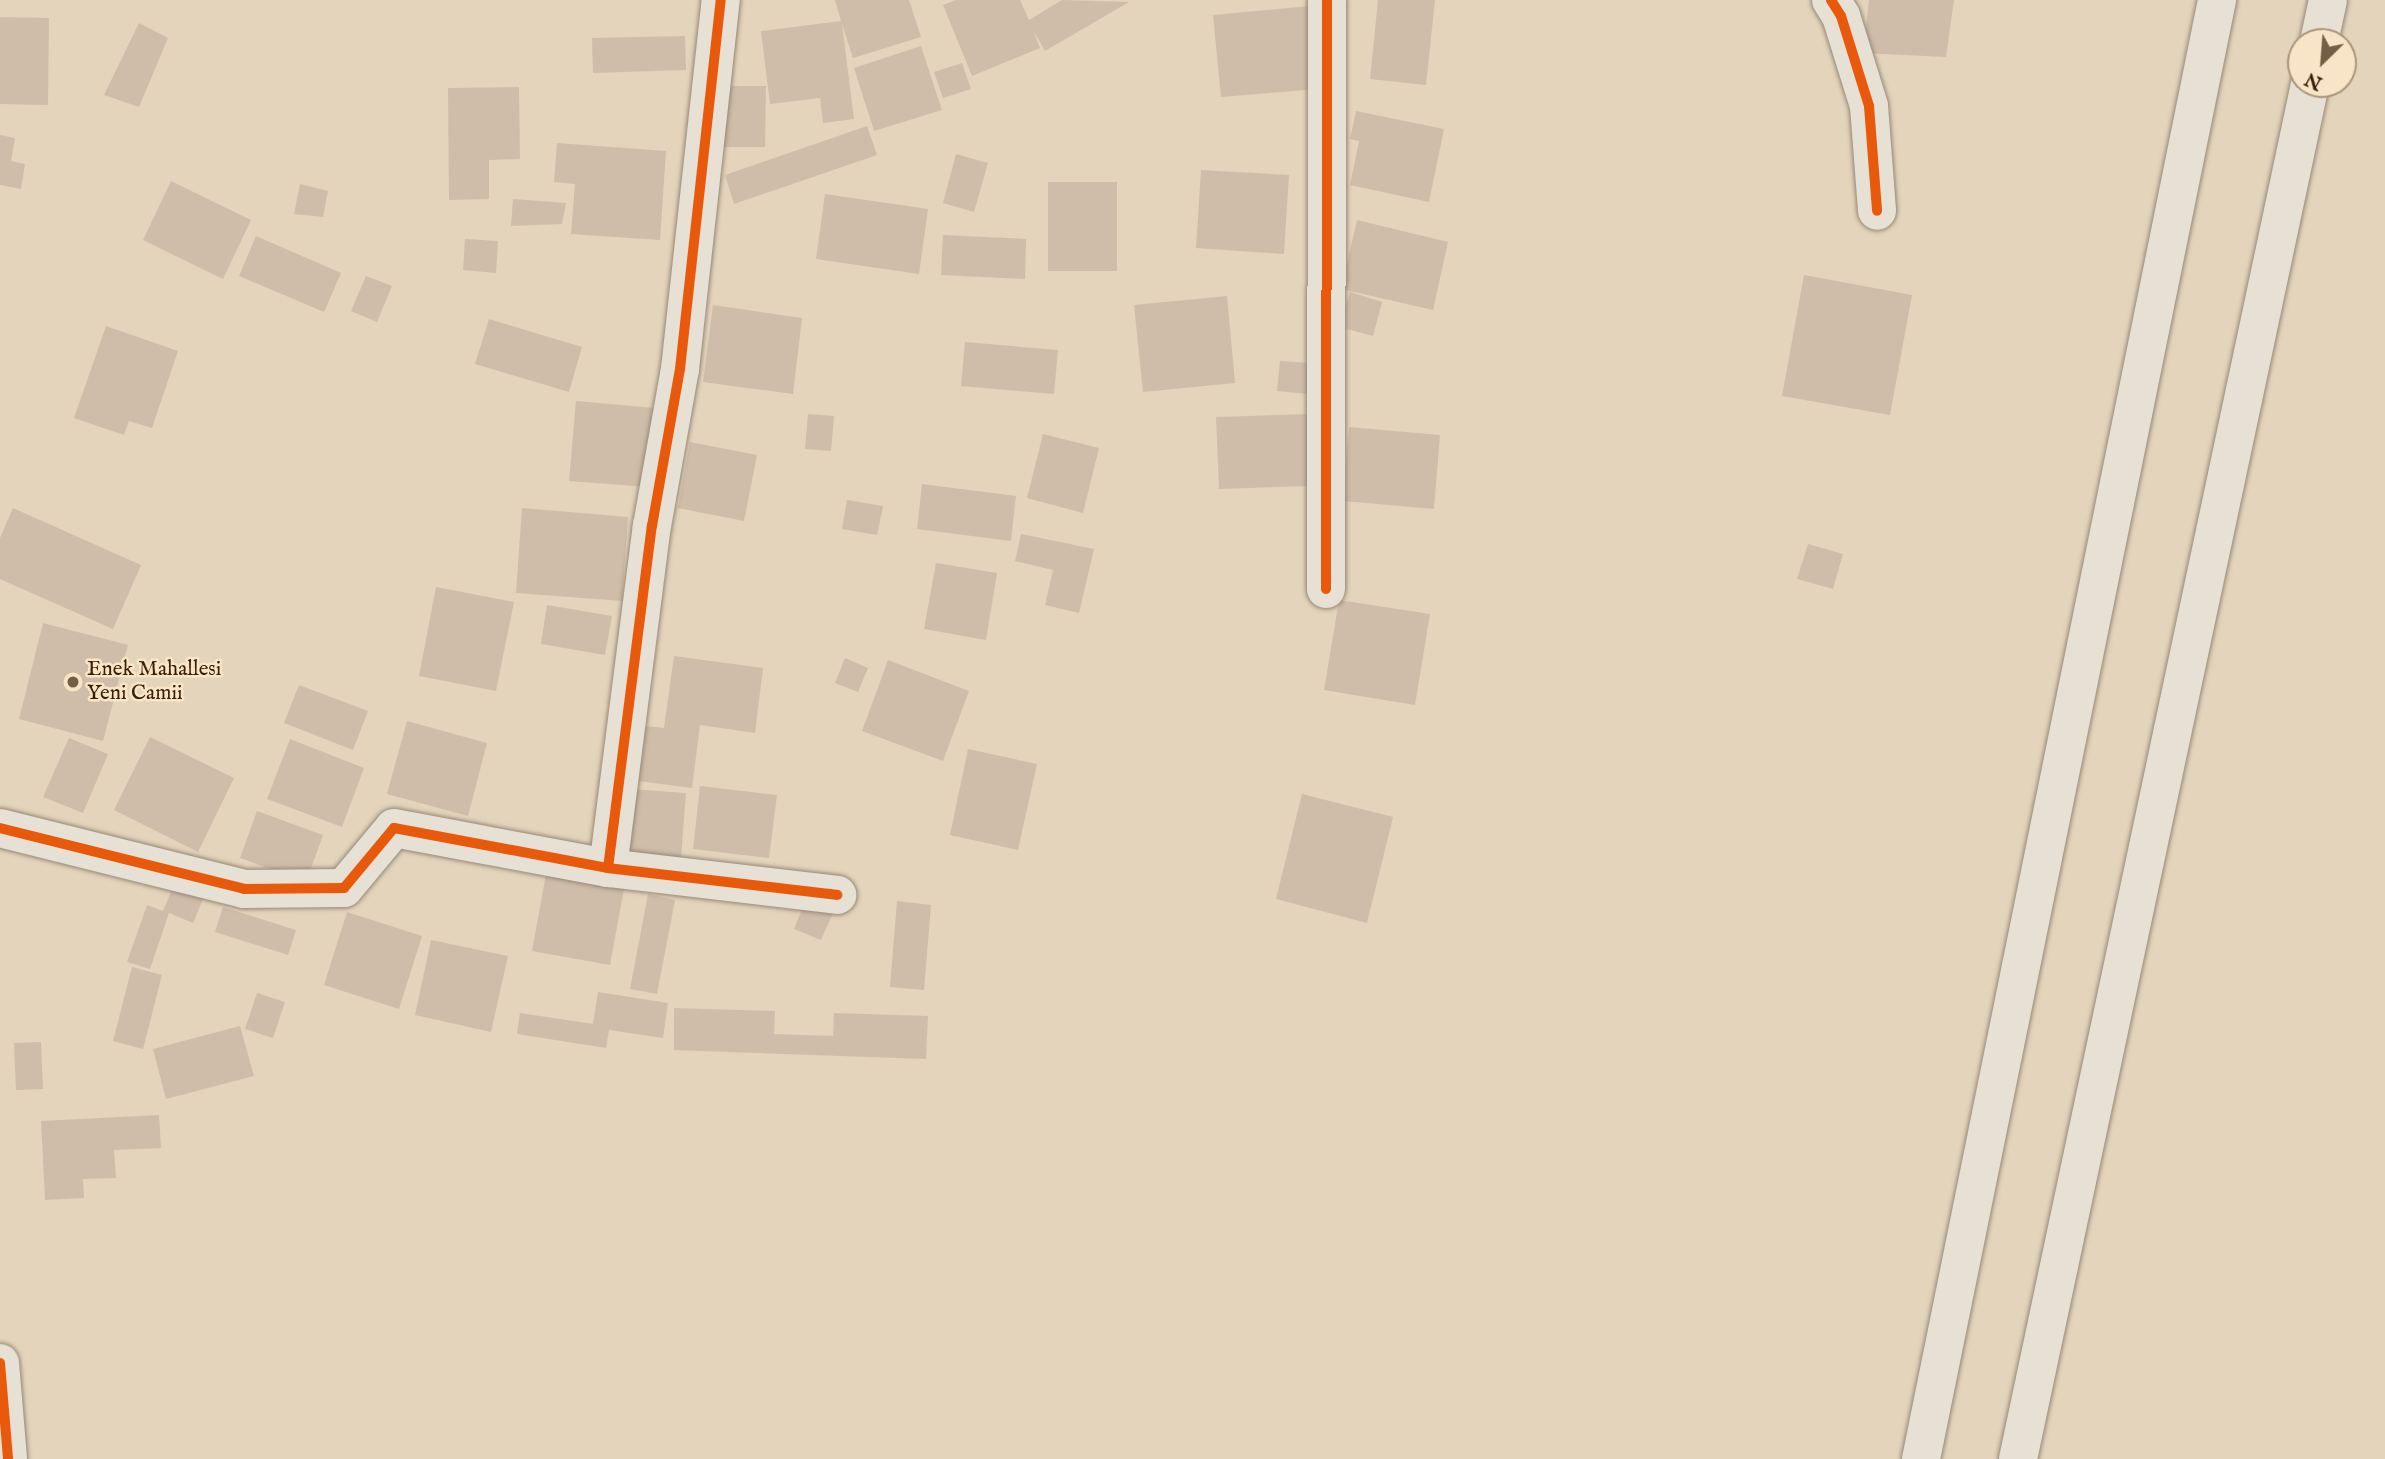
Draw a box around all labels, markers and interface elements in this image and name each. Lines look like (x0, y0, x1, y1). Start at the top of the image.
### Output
north arrow (2287, 28, 2357, 98)
text: N (2301, 66, 2327, 95)
place label: Enek Mahallesi Yeni Camii (87, 657, 221, 707)
marker: Enek Mahallesi Yeni Camii (65, 674, 81, 690)

